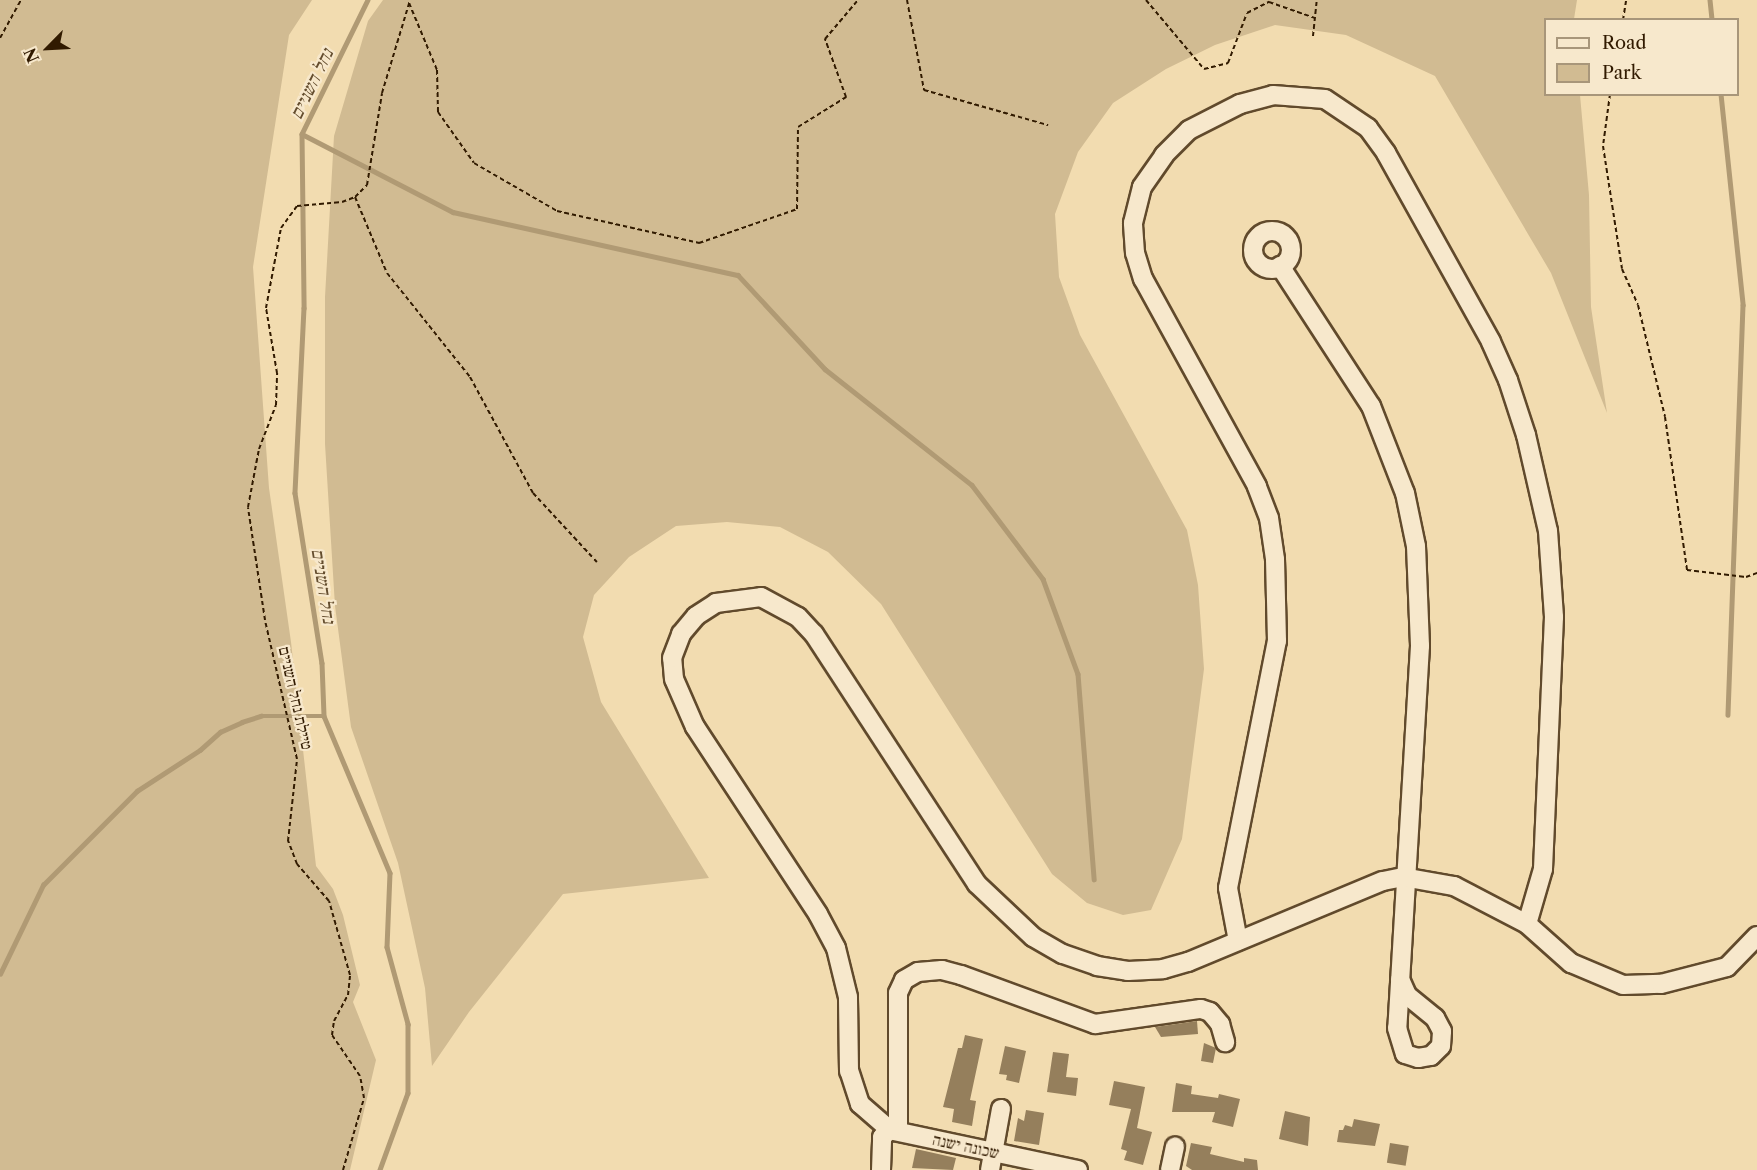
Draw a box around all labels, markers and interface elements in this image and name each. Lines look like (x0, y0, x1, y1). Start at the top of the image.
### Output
north arrow (18, 18, 78, 78)
legend (1544, 18, 1739, 96)
text: Road (1602, 32, 1647, 54)
text: N (20, 45, 44, 66)
water label: נחל השניים (286, 45, 338, 123)
text: Park (1602, 62, 1641, 84)
water label: נחל השניים (306, 547, 340, 625)
street label: טיילת נחל השניים (275, 645, 317, 751)
street label: שכונה ישנה (931, 1130, 1001, 1162)

